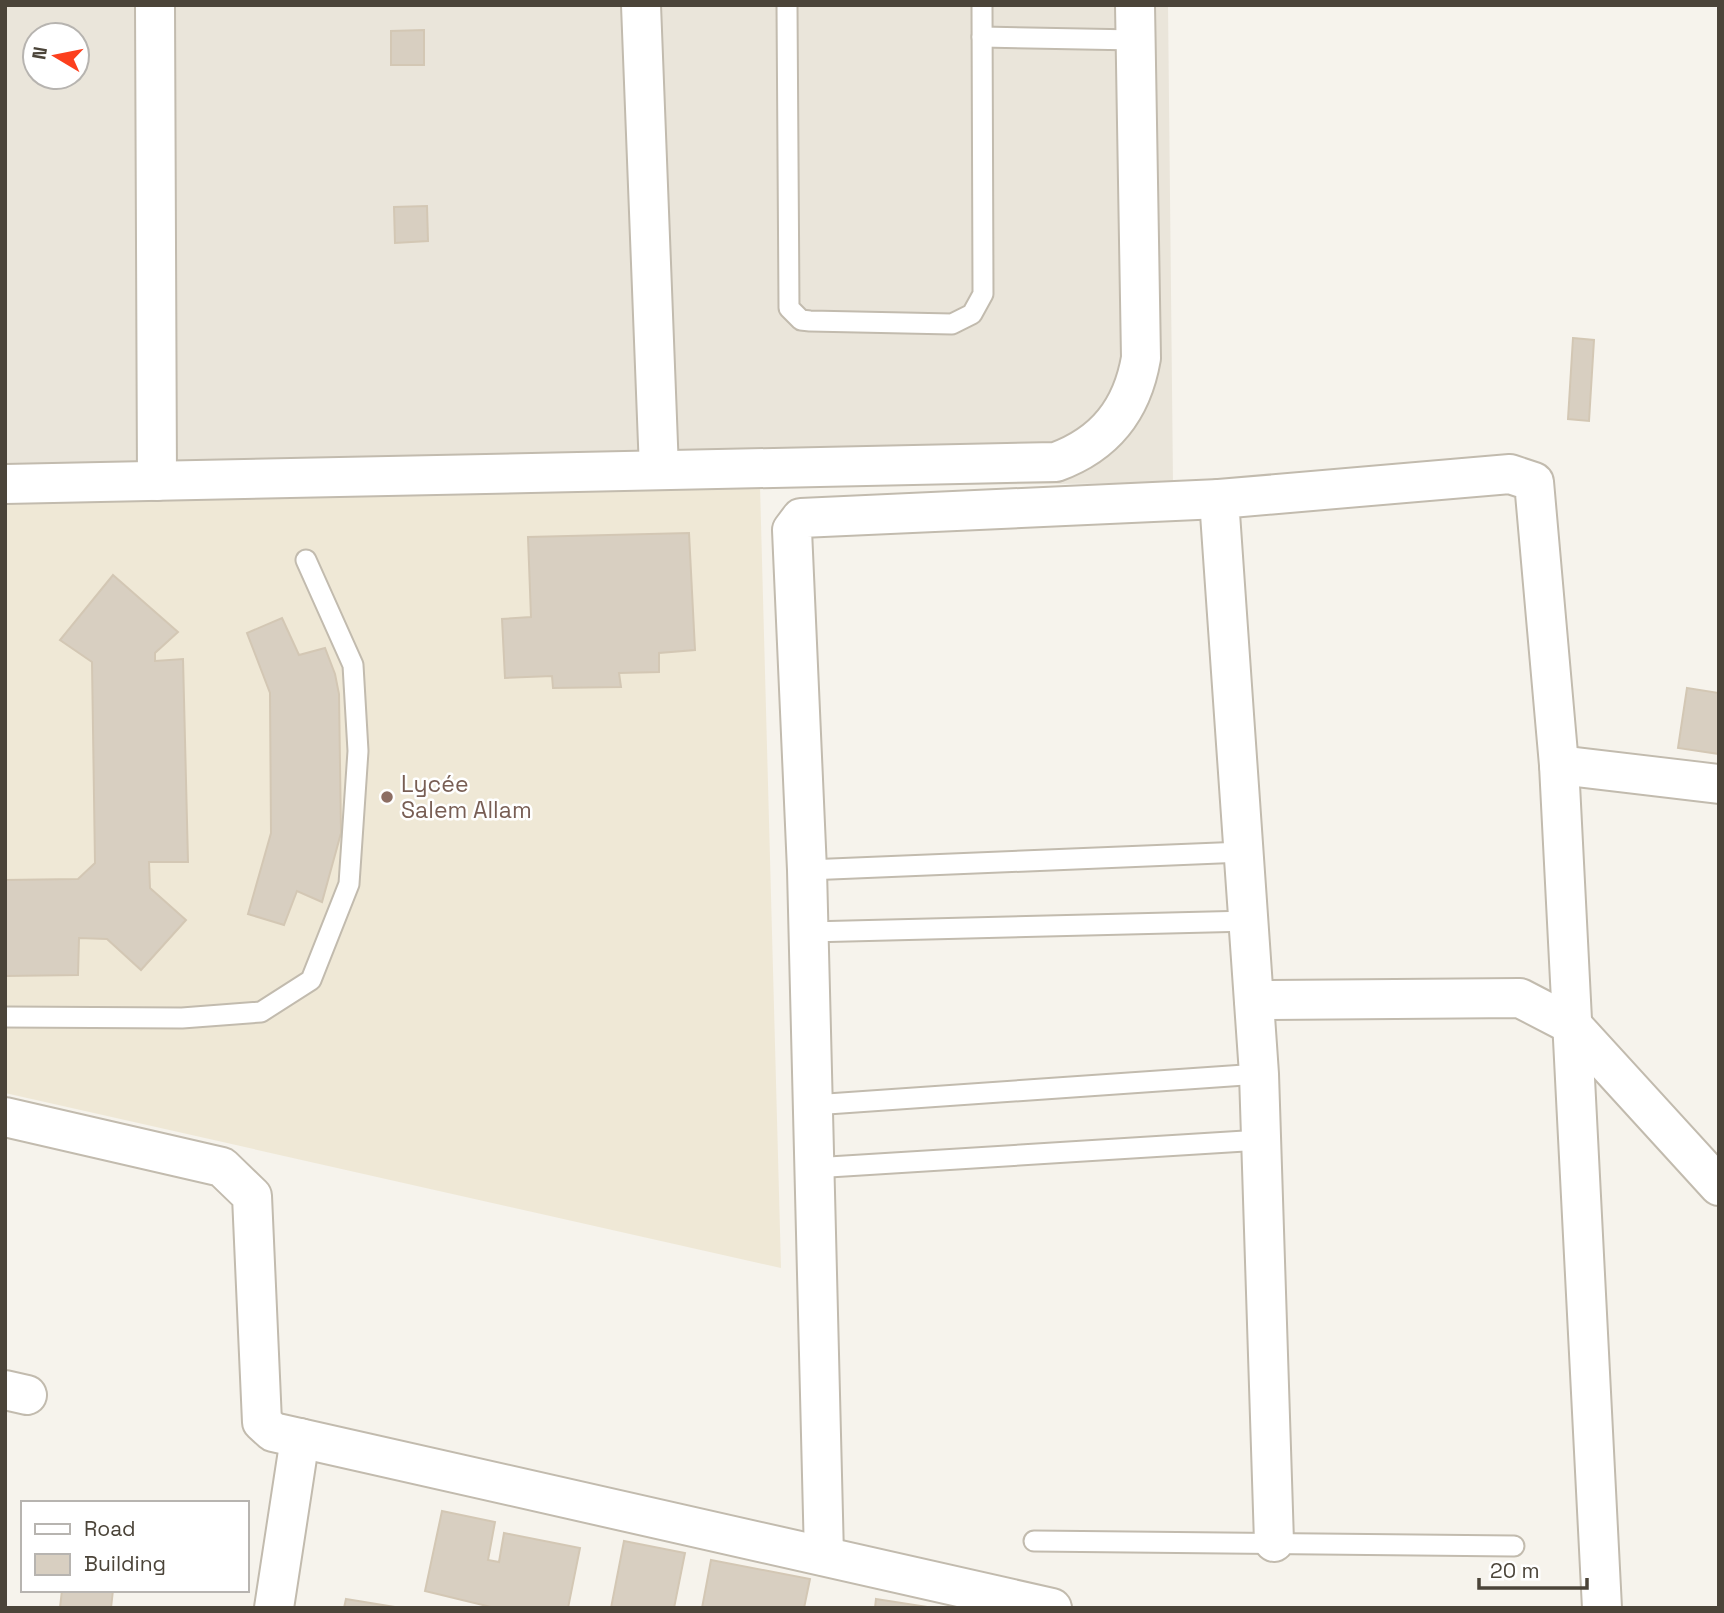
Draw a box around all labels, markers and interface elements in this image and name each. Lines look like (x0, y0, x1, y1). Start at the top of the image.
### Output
north arrow (21, 21, 91, 91)
text: N (26, 45, 53, 62)
place label: Lycée Salem Allam (401, 769, 532, 825)
marker: Lycée Salem Allam (379, 789, 395, 805)
legend (21, 1501, 248, 1592)
text: Road (84, 1515, 136, 1542)
scale bar (1479, 1546, 1588, 1590)
text: Building (84, 1550, 166, 1577)
text: 20 m (1490, 1557, 1540, 1584)

